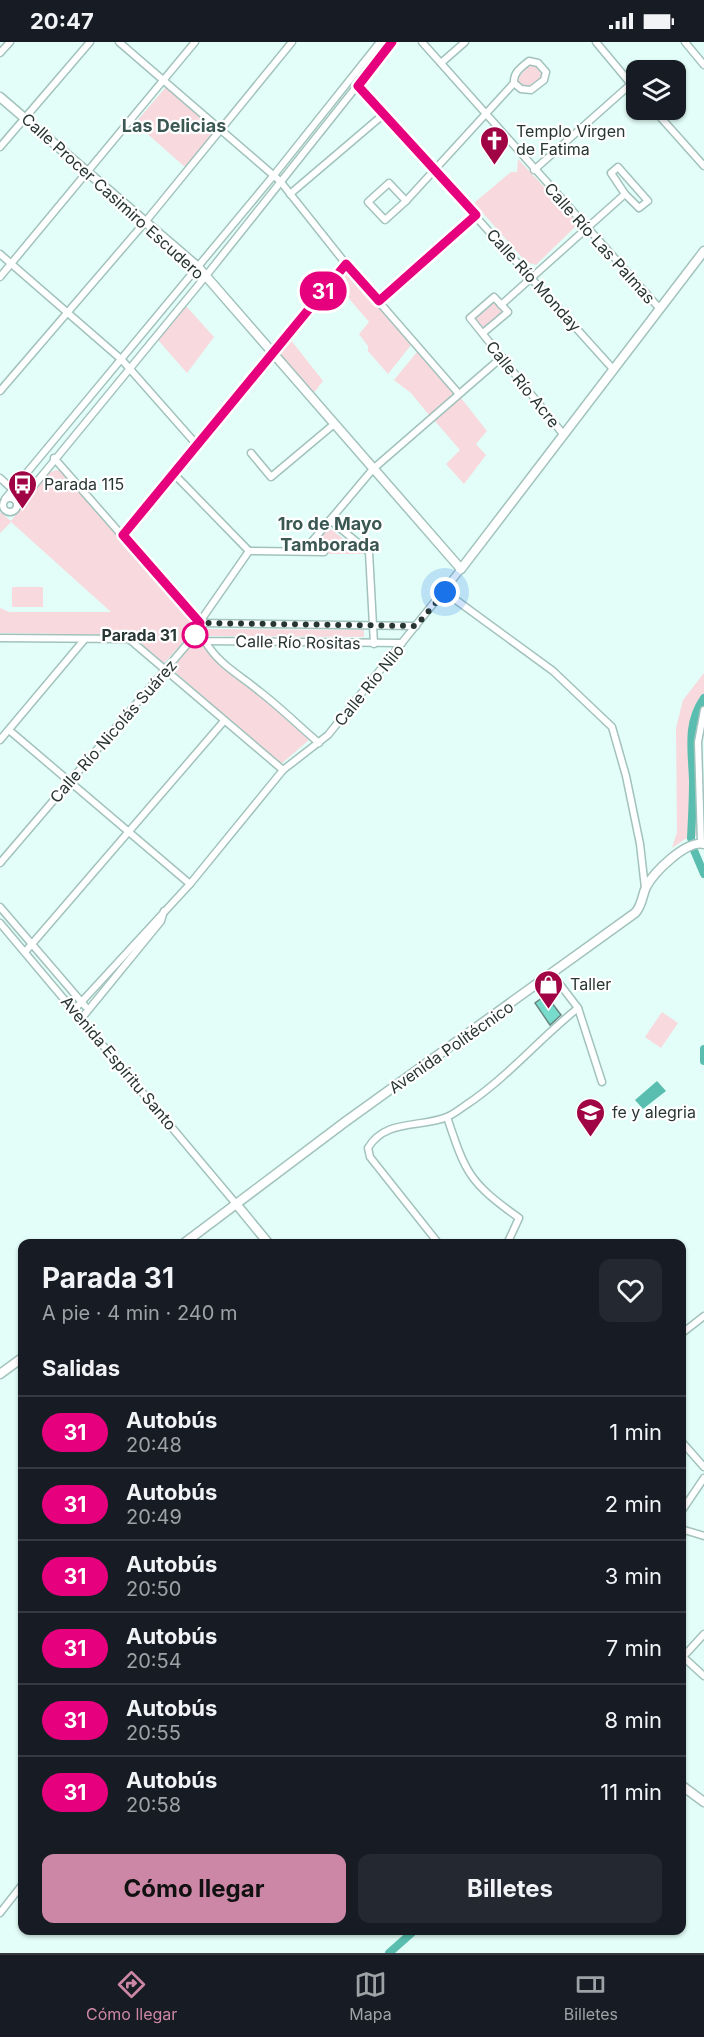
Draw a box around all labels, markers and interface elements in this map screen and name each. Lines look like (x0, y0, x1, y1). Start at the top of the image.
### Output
text: 20:47 (30, 8, 94, 34)
map controls (626, 60, 686, 120)
button: layers (626, 60, 686, 120)
street label: Calle Procer Casimiro Escudero (18, 109, 208, 283)
district label: Las Delicias (122, 115, 226, 136)
place label: Templo Virgen de Fatima (516, 121, 625, 159)
church icon: Templo Virgen de Fatima (479, 124, 511, 166)
street label: Calle Río Las Palmas (540, 178, 660, 308)
street label: Calle Río Monday (483, 224, 585, 336)
line badge: 31 (296, 272, 350, 310)
text: 31 (312, 279, 334, 304)
street label: Calle Río Acre (482, 337, 564, 431)
bus stop icon: Parada 115 (7, 468, 39, 510)
place label: Parada 115 (44, 474, 124, 494)
district label: 1ro de Mayo Tamborada (278, 513, 382, 555)
your location (430, 577, 460, 607)
marker: Parada 31 (182, 622, 208, 648)
place label: Parada 31 (102, 625, 177, 645)
street label: Calle Río Rositas (235, 631, 361, 653)
street label: Calle Río Nilo (330, 640, 408, 730)
street label: Calle Río Nicolás Suárez (45, 655, 181, 807)
shop icon: Taller (533, 968, 565, 1010)
place label: Taller (570, 974, 611, 994)
street label: Avenida Espíritu Santo (57, 992, 181, 1134)
street label: Avenida Politécnico (385, 996, 517, 1098)
school or university icon: fe y alegria (575, 1096, 607, 1138)
place label: fe y alegria (612, 1102, 696, 1122)
button: heart (599, 1259, 662, 1322)
text: Parada 31 (42, 1261, 174, 1295)
text: A pie · 4 min · 240 m (42, 1301, 238, 1325)
text: Salidas (42, 1355, 120, 1381)
text: Autobús (126, 1407, 217, 1433)
text: 1 min (609, 1419, 662, 1445)
text: 31 (64, 1420, 86, 1445)
text: 20:48 (126, 1433, 182, 1457)
text: Autobús (126, 1479, 217, 1505)
text: 2 min (605, 1491, 662, 1517)
text: 31 (64, 1492, 86, 1517)
text: 20:49 (126, 1505, 182, 1529)
text: Autobús (126, 1551, 217, 1577)
text: 3 min (605, 1563, 662, 1589)
text: 31 (64, 1564, 86, 1589)
text: 20:50 (126, 1577, 181, 1601)
text: Autobús (126, 1623, 217, 1649)
text: 7 min (606, 1635, 662, 1661)
text: 31 (64, 1636, 86, 1661)
text: 20:54 (126, 1649, 182, 1673)
text: Autobús (126, 1695, 217, 1721)
text: 8 min (605, 1707, 662, 1733)
text: 31 (64, 1708, 86, 1733)
text: 20:55 (126, 1721, 181, 1745)
text: Autobús (126, 1767, 217, 1793)
text: 11 min (600, 1779, 662, 1805)
text: 31 (64, 1780, 86, 1805)
text: 20:58 (126, 1793, 181, 1817)
button: Cómo llegar (42, 1854, 346, 1923)
button: Billetes (358, 1854, 662, 1923)
tab: Cómo llegar (86, 1968, 177, 2024)
tab: Mapa (349, 1968, 392, 2024)
tab: Billetes (564, 1968, 618, 2024)

